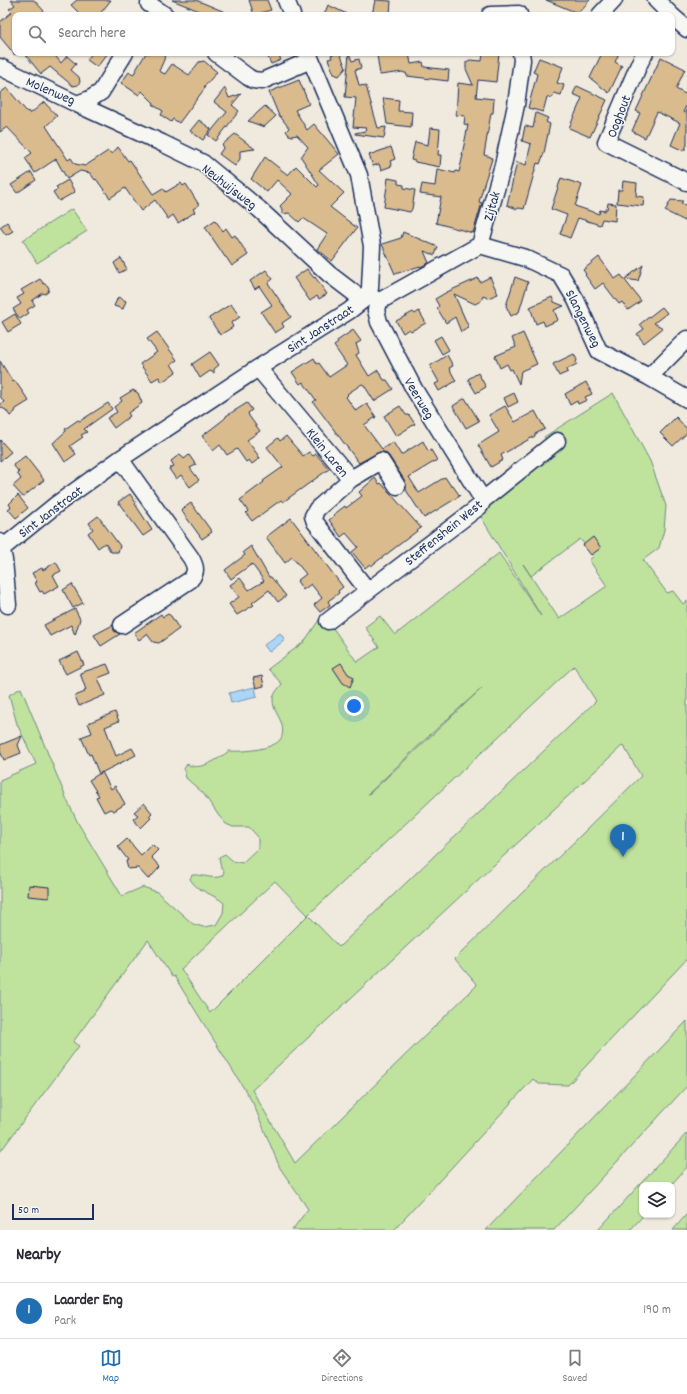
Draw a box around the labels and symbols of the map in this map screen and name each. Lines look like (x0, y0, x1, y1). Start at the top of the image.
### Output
street label: Molenweg (23, 73, 78, 111)
street label: Ooghout (603, 92, 637, 141)
street label: Neuhuijsweg (197, 160, 261, 215)
street label: Zijtak (479, 189, 507, 224)
street label: Slangenweg (559, 286, 605, 351)
street label: Sint Janstraat (284, 301, 359, 359)
street label: Veerweg (398, 374, 439, 424)
street label: Klein Laren (300, 424, 353, 482)
street label: Sint Janstraat (15, 482, 88, 544)
street label: Steffenshein West (401, 496, 488, 571)
your location (344, 696, 364, 716)
pin: 1 (610, 824, 636, 857)
scale bar (12, 1202, 94, 1221)

